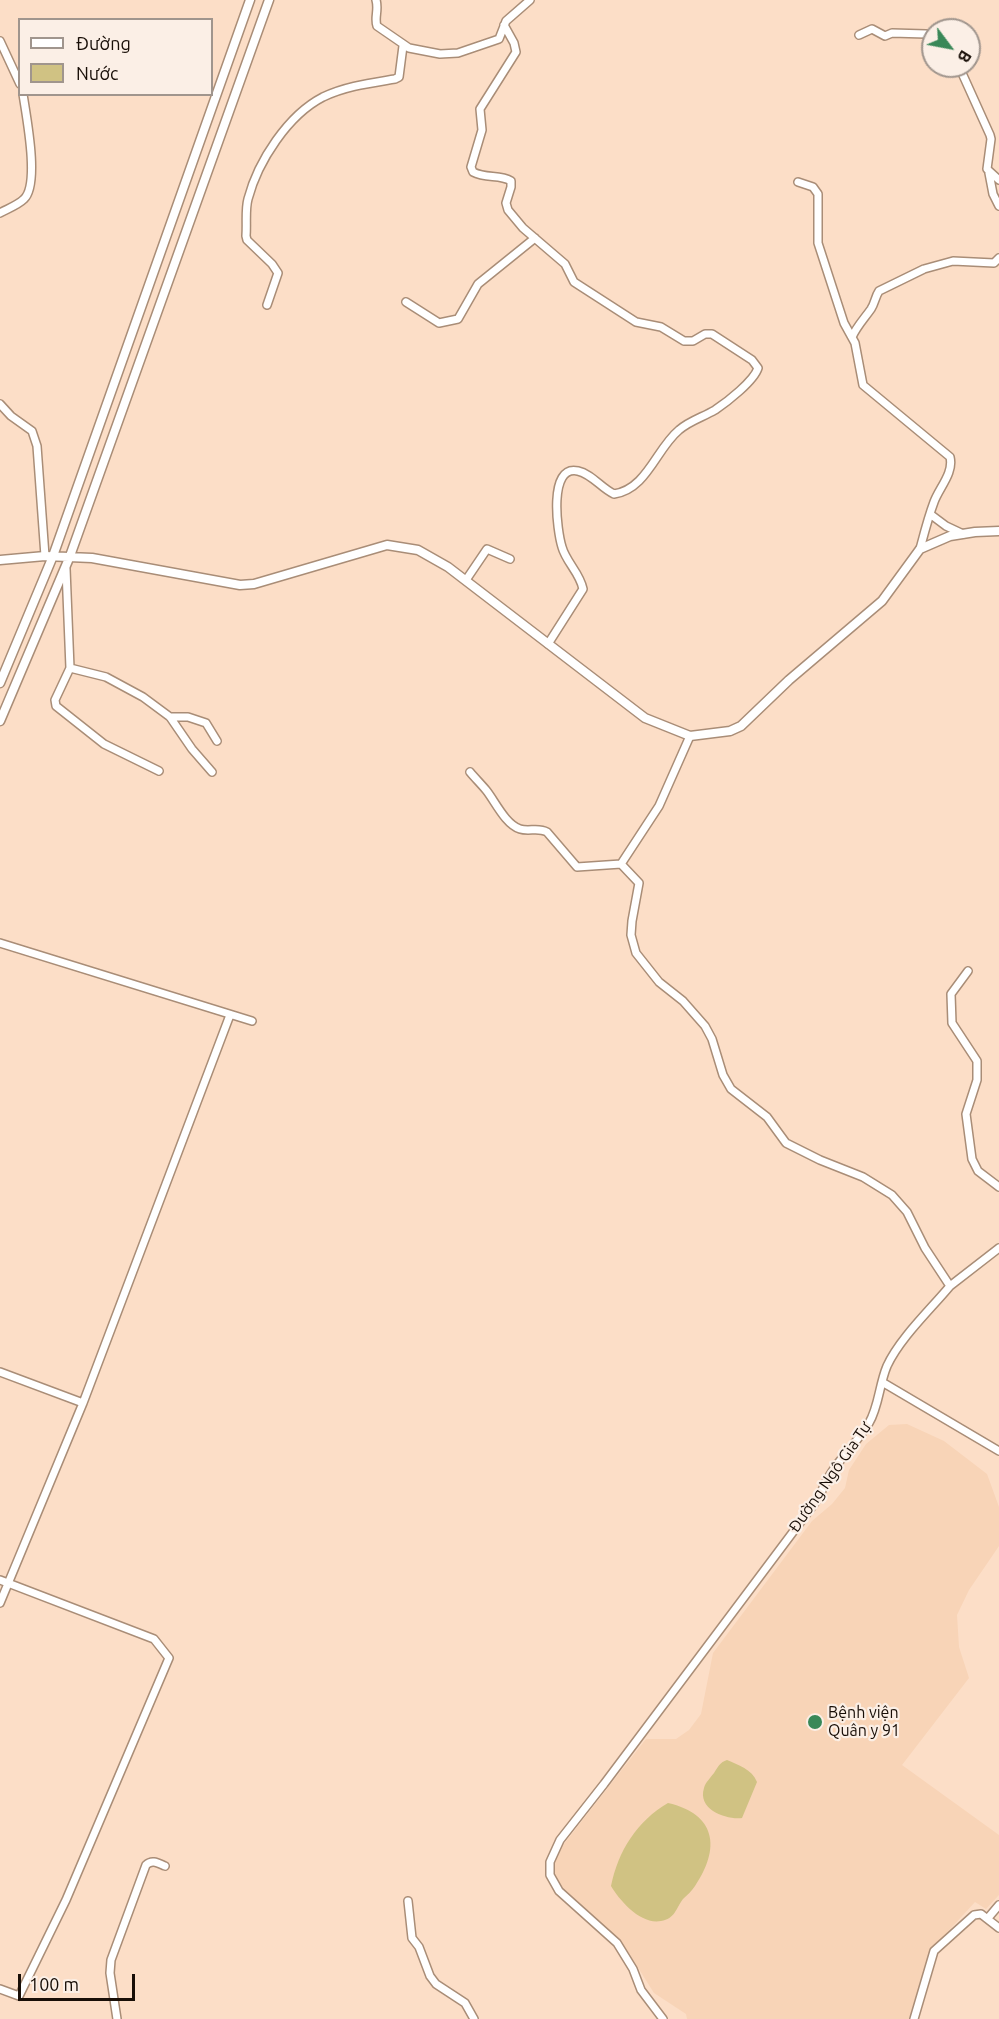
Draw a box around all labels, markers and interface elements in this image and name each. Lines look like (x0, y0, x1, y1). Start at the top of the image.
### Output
legend (18, 18, 213, 96)
north arrow (921, 18, 981, 78)
text: Đường (76, 33, 131, 53)
text: B (954, 47, 975, 66)
text: Nước (76, 63, 118, 83)
street label: Đường Ngô Gia Tự (785, 1418, 875, 1536)
place label: Bệnh viện Quân y 91 (828, 1703, 900, 1741)
marker: Bệnh viện Quân y 91 (806, 1713, 824, 1731)
scale bar (21, 1962, 138, 2000)
text: 100 m (29, 1974, 79, 1994)

